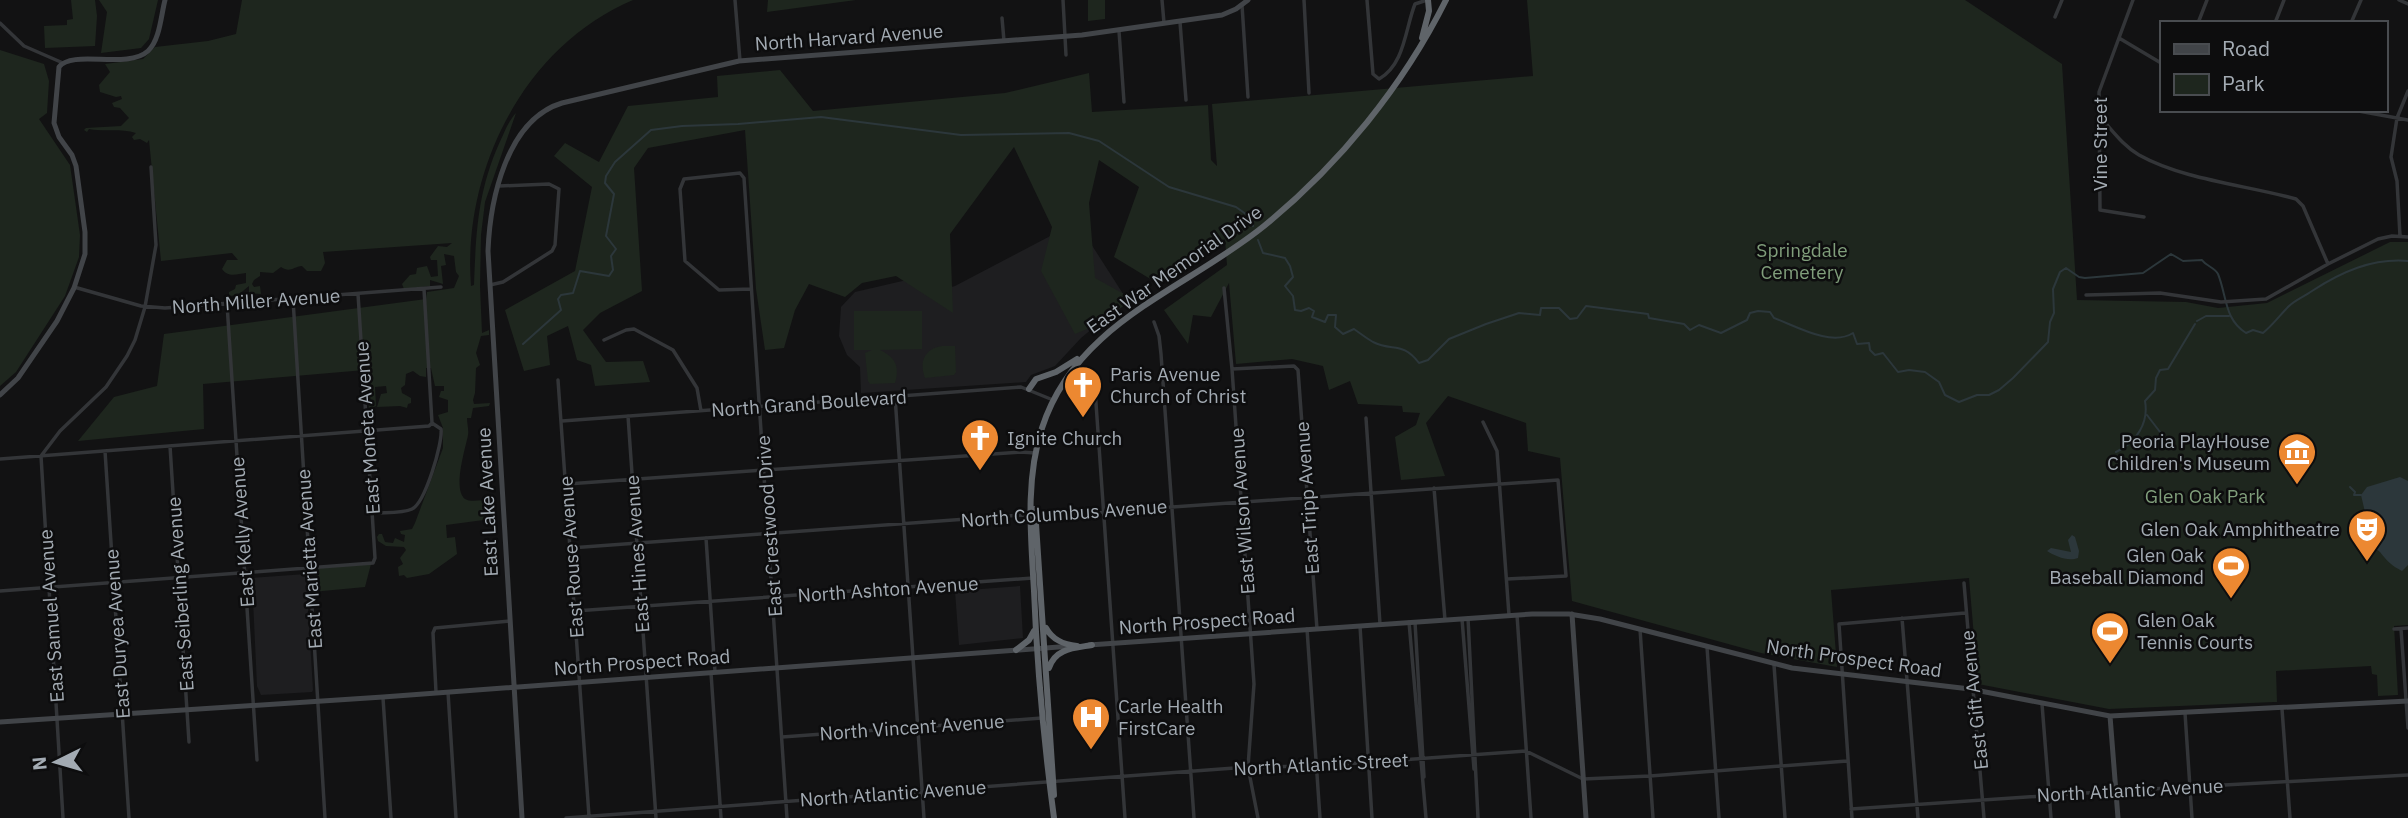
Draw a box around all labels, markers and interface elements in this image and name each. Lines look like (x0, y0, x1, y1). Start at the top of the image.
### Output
street label: North Harvard Avenue (754, 18, 944, 56)
legend (2160, 21, 2387, 112)
text: Road (2222, 34, 2270, 62)
text: Park (2222, 69, 2265, 97)
street label: Vine Street (2088, 97, 2112, 191)
street label: East War Memorial Drive (1082, 199, 1266, 339)
park label: Springdale Cemetery (1756, 238, 1848, 284)
street label: North Miller Avenue (171, 283, 341, 319)
street label: East Moneta Avenue (349, 341, 385, 515)
place label: Paris Avenue Church of Christ (1110, 362, 1246, 408)
church icon: Paris Avenue Church of Christ (1062, 364, 1104, 419)
street label: North Grand Boulevard (710, 384, 908, 422)
church icon: Ignite Church (959, 417, 1001, 472)
street label: East Tripp Avenue (1290, 421, 1324, 575)
place label: Ignite Church (1007, 426, 1122, 450)
street label: East Lake Avenue (471, 427, 503, 577)
street label: East Wilson Avenue (1224, 427, 1260, 595)
place label: Peoria PlayHouse Children's Museum (2107, 429, 2270, 475)
museum icon: Peoria PlayHouse Children's Museum (2276, 431, 2318, 486)
street label: East Crestwood Drive (751, 434, 787, 618)
street label: East Kelly Avenue (225, 456, 259, 608)
street label: East Marietta Avenue (291, 468, 327, 650)
street label: East Hines Avenue (620, 474, 654, 634)
street label: East Rouse Avenue (553, 475, 589, 639)
park label: Glen Oak Park (2145, 484, 2265, 508)
street label: North Columbus Avenue (960, 494, 1168, 532)
street label: East Seiberling Avenue (161, 496, 199, 692)
theatre icon: Glen Oak Amphitheatre (2346, 508, 2388, 563)
place label: Glen Oak Amphitheatre (2140, 517, 2340, 541)
street label: East Samuel Avenue (33, 529, 69, 703)
place label: Glen Oak Baseball Diamond (2049, 543, 2204, 589)
sports icon: Glen Oak Baseball Diamond (2210, 545, 2252, 600)
street label: East Duryea Avenue (99, 548, 135, 720)
street label: North Ashton Avenue (797, 571, 979, 607)
street label: North Prospect Road (1118, 603, 1296, 639)
place label: Glen Oak Tennis Courts (2137, 608, 2253, 654)
sports icon: Glen Oak Tennis Courts (2089, 610, 2131, 665)
street label: East Gift Avenue (1955, 629, 1993, 771)
street label: North Prospect Road (1765, 634, 1943, 682)
street label: North Prospect Road (553, 644, 731, 680)
place label: Carle Health FirstCare (1118, 694, 1224, 740)
hospital icon: Carle Health FirstCare (1070, 696, 1112, 751)
street label: North Vincent Avenue (819, 709, 1005, 745)
north arrow (21, 727, 91, 797)
street label: North Atlantic Street (1233, 747, 1409, 781)
text: N (27, 756, 52, 771)
street label: North Atlantic Avenue (2036, 773, 2224, 807)
street label: North Atlantic Avenue (799, 775, 987, 811)

